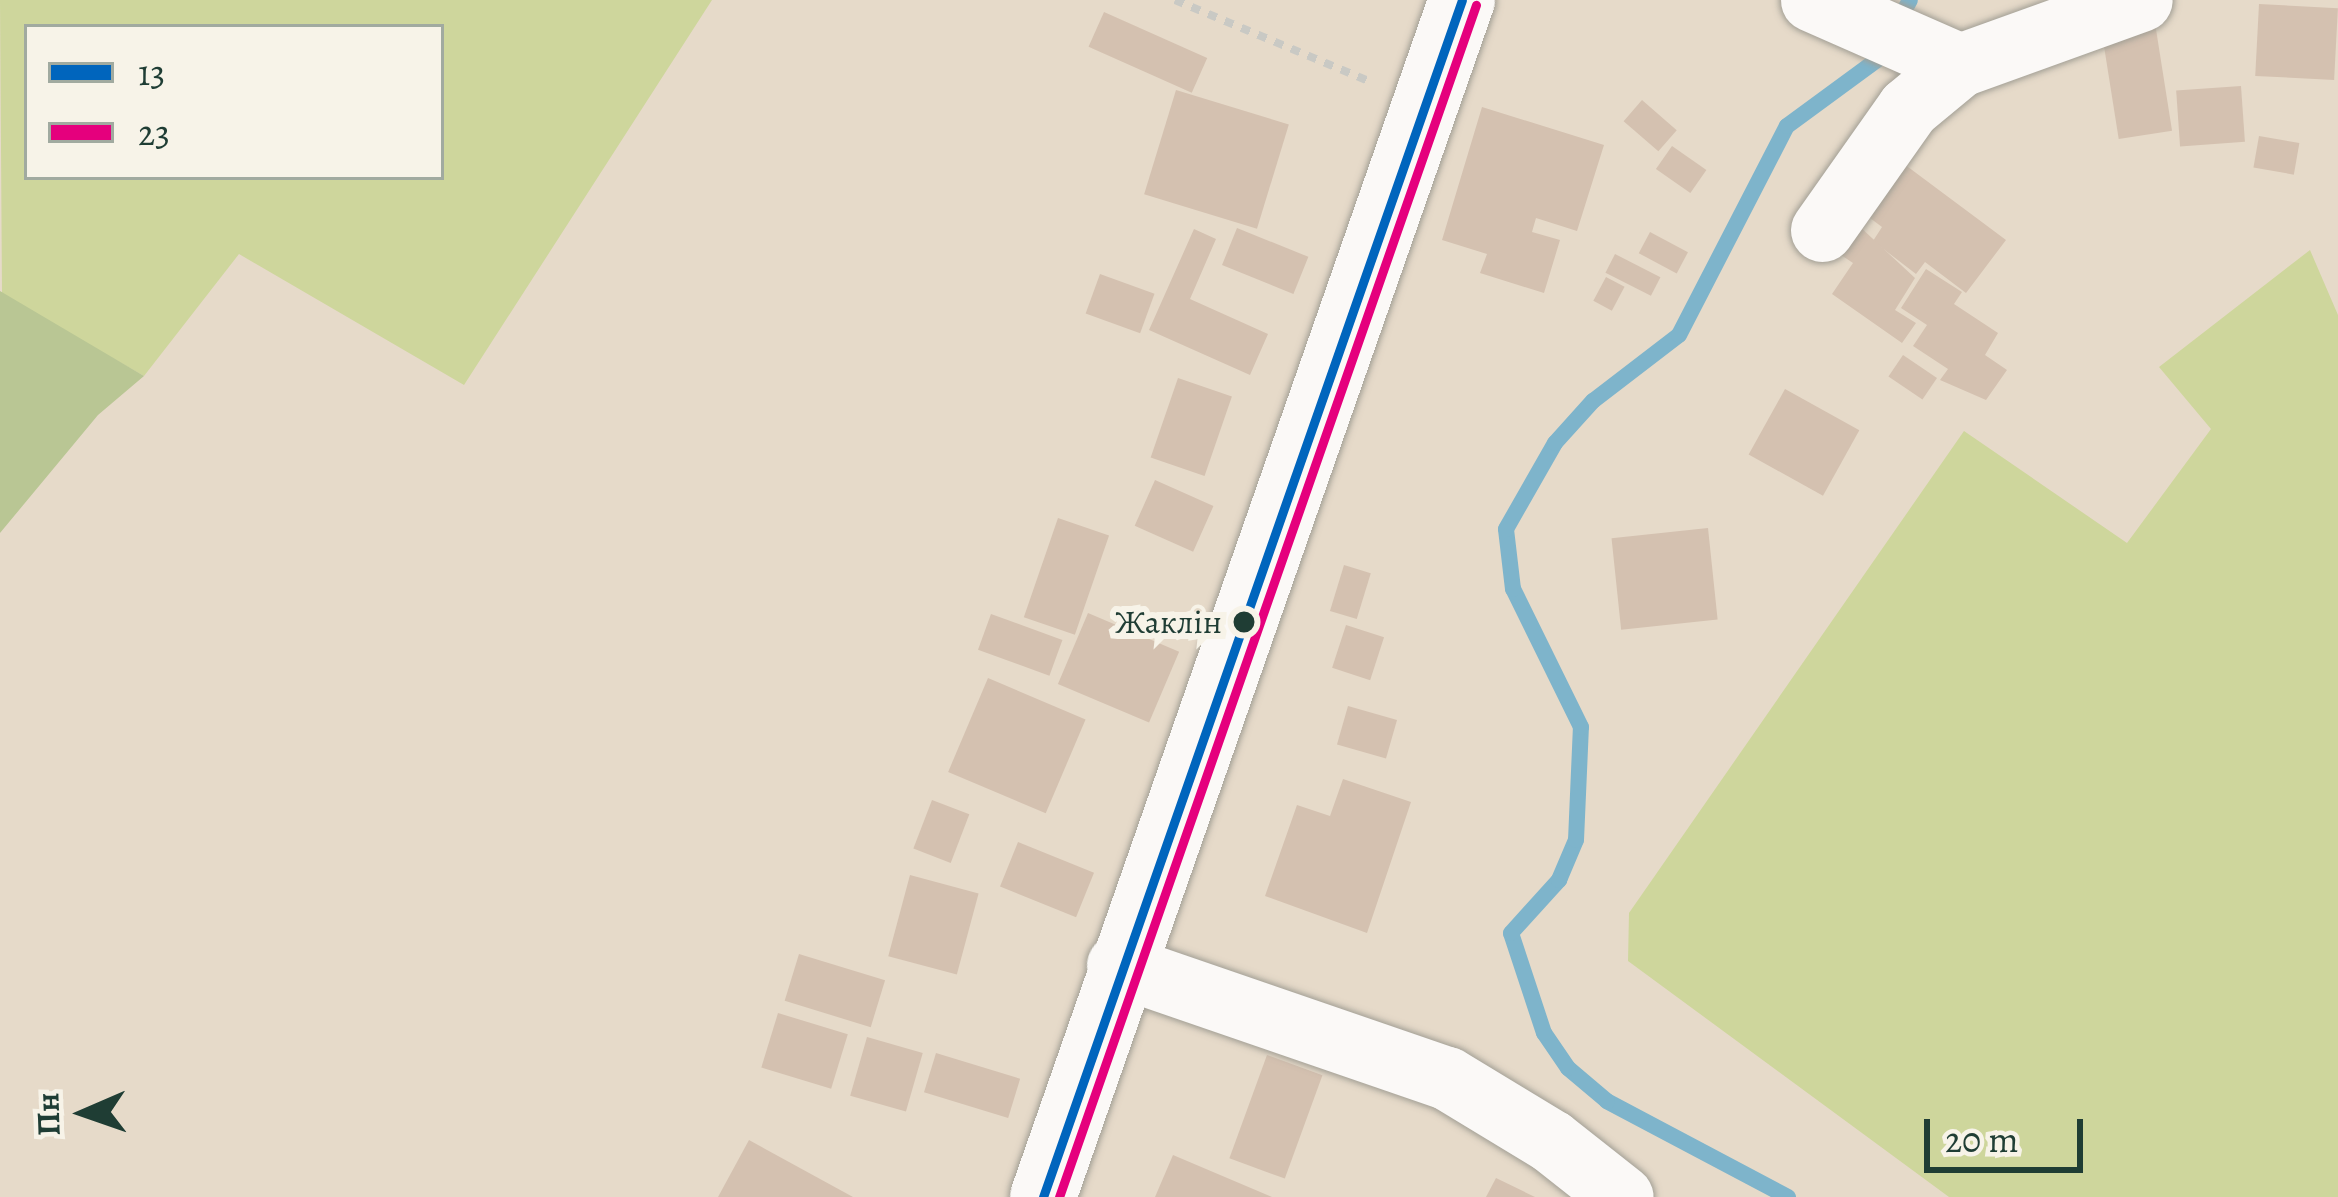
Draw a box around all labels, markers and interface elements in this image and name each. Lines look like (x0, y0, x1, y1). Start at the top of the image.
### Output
legend (24, 24, 444, 180)
text: 13 (138, 48, 165, 97)
text: 23 (138, 108, 170, 157)
place label: Жаклін (1115, 602, 1222, 642)
marker: Жаклін (1233, 611, 1255, 633)
north arrow (24, 1053, 144, 1173)
text: Пн (24, 1092, 71, 1137)
scale bar (1930, 1095, 2089, 1169)
text: 20 m (1945, 1115, 2018, 1164)

